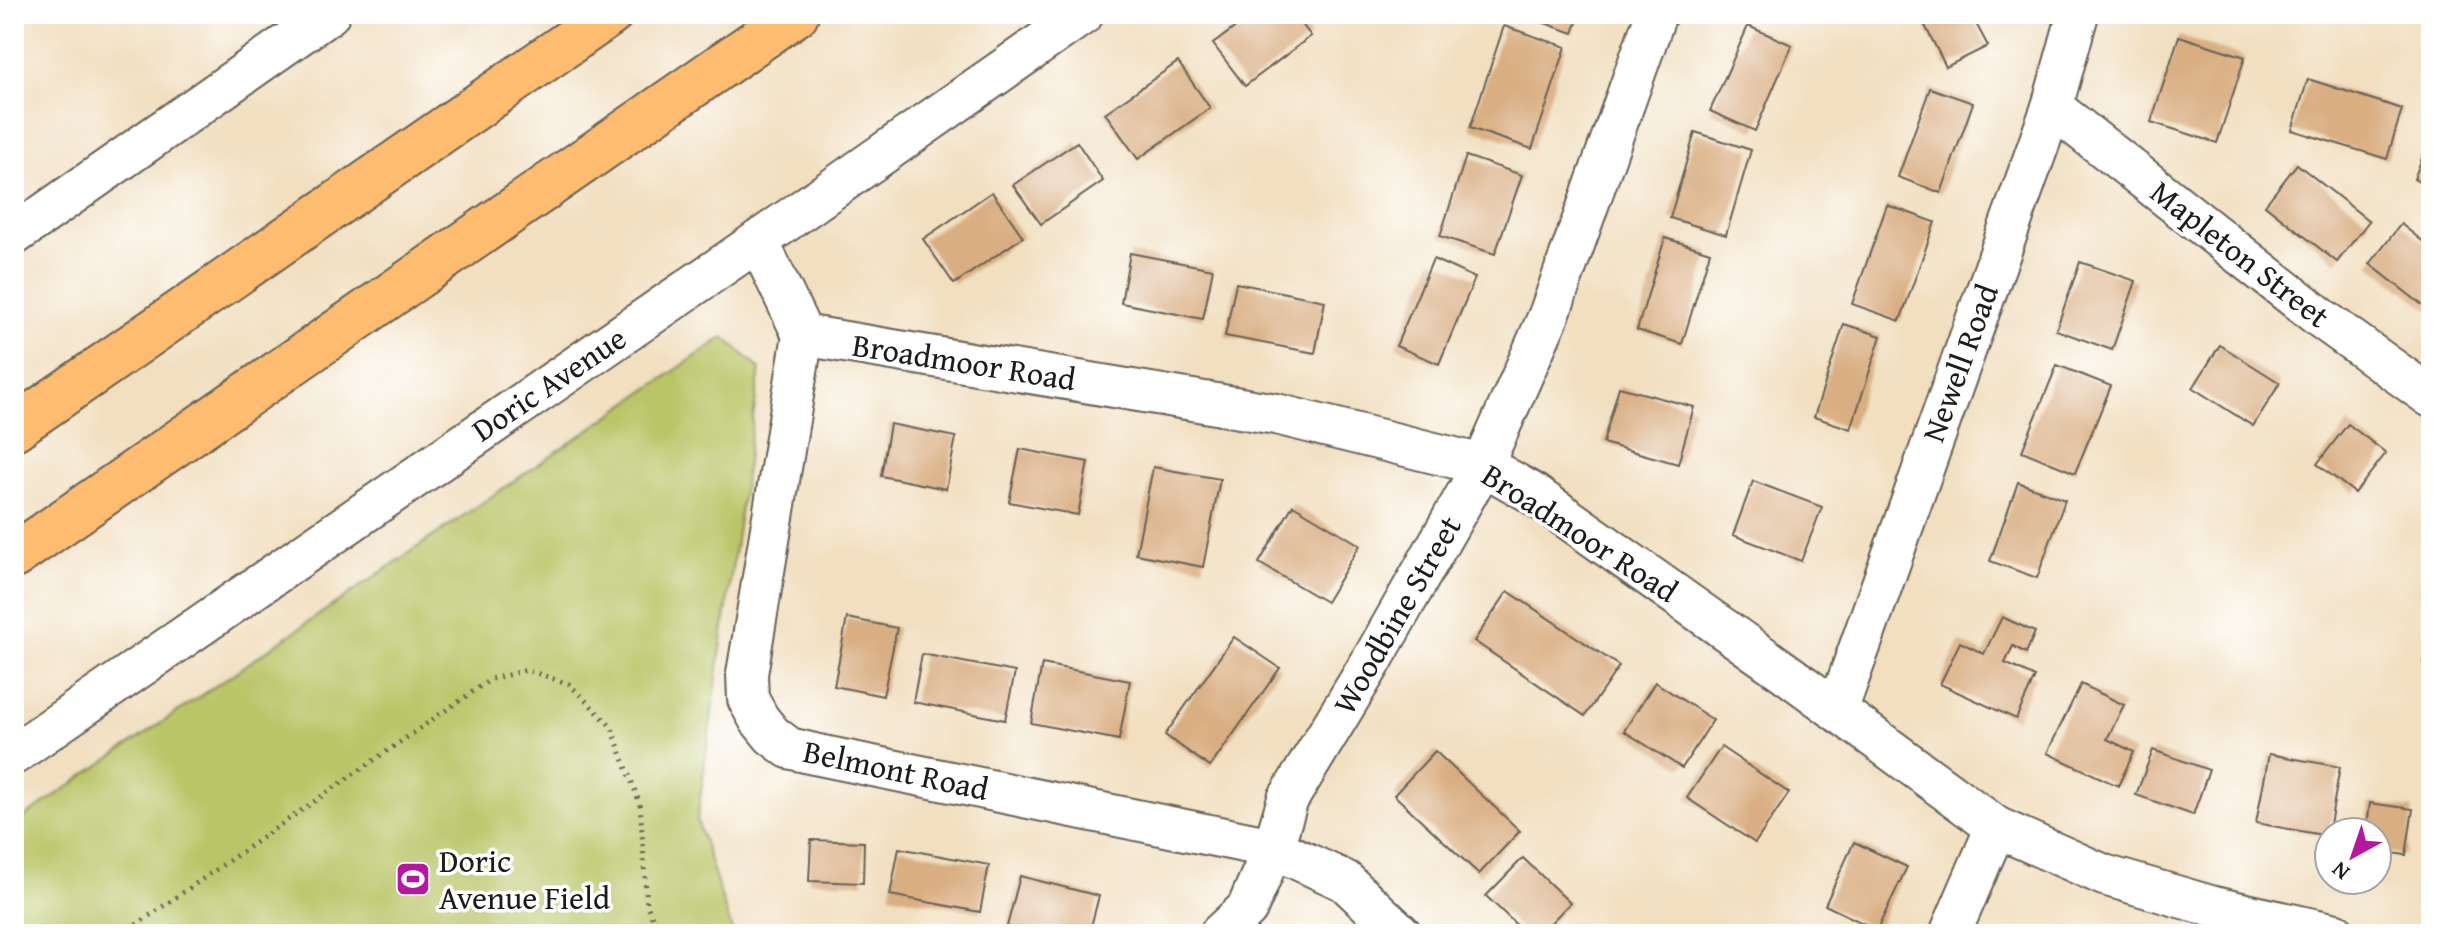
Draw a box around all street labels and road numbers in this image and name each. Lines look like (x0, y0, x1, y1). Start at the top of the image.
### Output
street label: Mapleton Street (2141, 169, 2340, 339)
street label: Newell Road (1909, 277, 2010, 448)
street label: Doric Avenue (462, 314, 635, 453)
street label: Broadmoor Road (849, 321, 1079, 402)
street label: Broadmoor Road (1473, 452, 1688, 614)
street label: Woodbine Street (1321, 507, 1472, 723)
street label: Belmont Road (799, 727, 993, 812)

